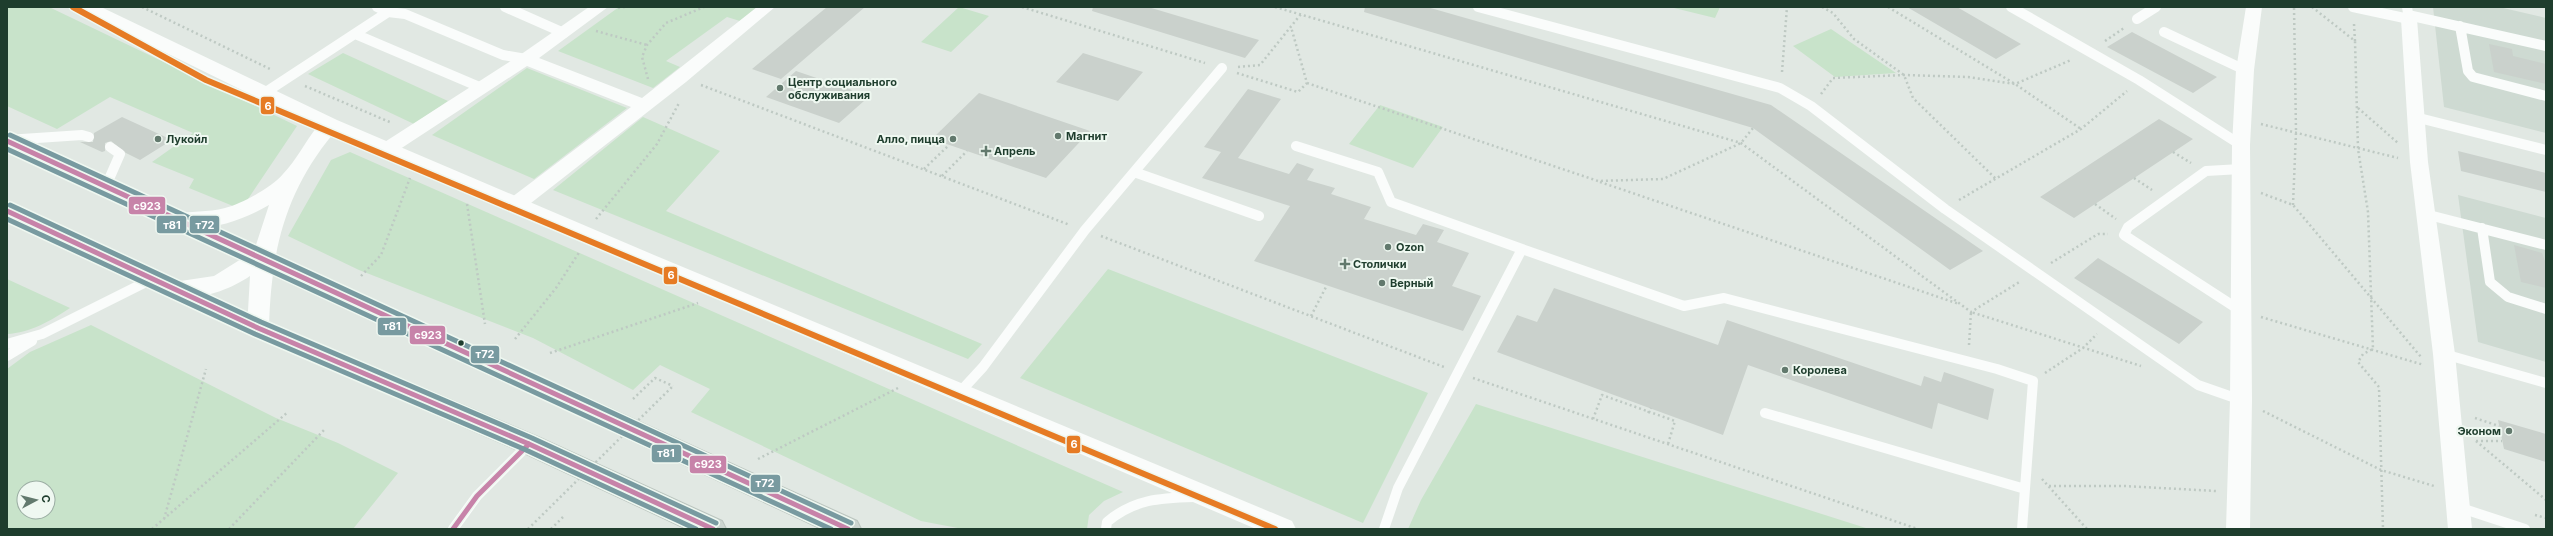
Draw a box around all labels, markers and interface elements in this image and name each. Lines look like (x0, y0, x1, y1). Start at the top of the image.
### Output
place label: Центр социального обслуживания (788, 75, 897, 102)
marker: Центр социального обслуживания (775, 83, 785, 93)
line badge: 6 (260, 96, 275, 115)
text: 6 (264, 99, 272, 113)
place label: Магнит (1066, 129, 1107, 143)
marker: Магнит (1053, 131, 1063, 141)
place label: Лукойл (166, 132, 207, 146)
place label: Алло, пицца (876, 132, 945, 146)
marker: Лукойл (153, 134, 163, 144)
marker: Алло, пицца (948, 134, 958, 144)
place label: Апрель (994, 144, 1036, 158)
marker: Апрель (981, 146, 991, 156)
line badge: с923 (128, 196, 166, 215)
text: с923 (133, 199, 161, 213)
line badge: т81 (156, 215, 187, 234)
line badge: т72 (189, 215, 220, 234)
text: т81 (163, 218, 181, 232)
text: т72 (196, 218, 215, 232)
place label: Ozon (1396, 240, 1424, 254)
marker: Ozon (1383, 242, 1393, 252)
place label: Столички (1353, 257, 1407, 271)
marker: Столички (1340, 259, 1350, 269)
line badge: 6 (663, 266, 678, 285)
text: 6 (667, 268, 675, 282)
place label: Верный (1390, 276, 1433, 290)
marker: Верный (1377, 278, 1387, 288)
line badge: т81 (377, 317, 407, 336)
text: т81 (383, 319, 401, 333)
line badge: с923 (409, 325, 446, 345)
text: с923 (414, 328, 442, 342)
unlabelled marker (456, 338, 466, 348)
line badge: т72 (470, 345, 500, 364)
text: т72 (476, 347, 495, 361)
place label: Королева (1793, 363, 1847, 377)
marker: Королева (1780, 365, 1790, 375)
place label: Эконом (2457, 424, 2501, 438)
marker: Эконом (2504, 426, 2514, 436)
line badge: 6 (1066, 435, 1081, 454)
text: 6 (1070, 437, 1078, 451)
line badge: т81 (651, 444, 682, 463)
text: т81 (657, 446, 675, 460)
line badge: с923 (689, 455, 727, 474)
text: с923 (694, 457, 722, 471)
line badge: т72 (750, 474, 781, 493)
text: т72 (756, 476, 775, 490)
north arrow (16, 480, 56, 520)
text: С (38, 494, 53, 504)

